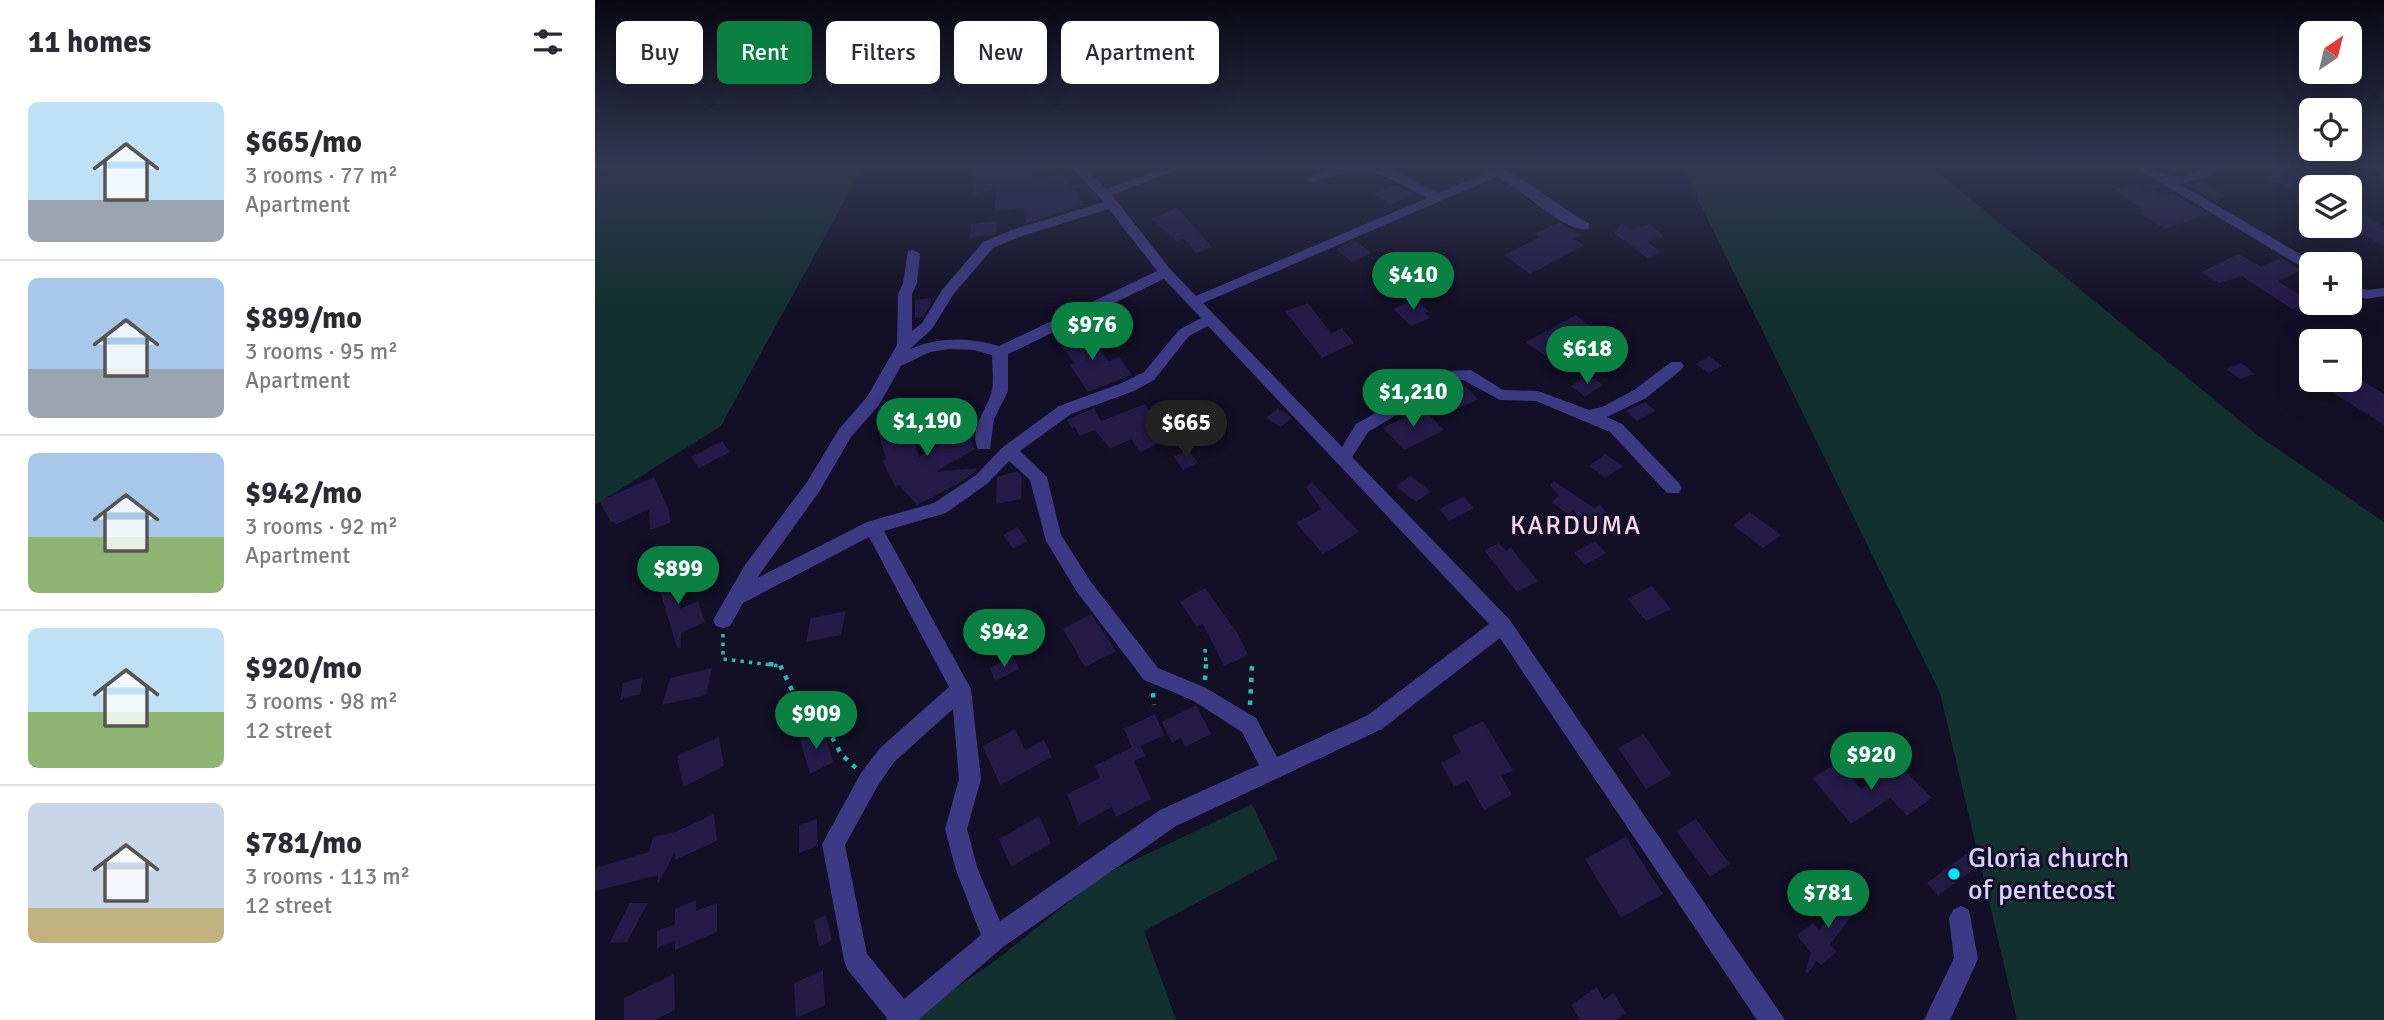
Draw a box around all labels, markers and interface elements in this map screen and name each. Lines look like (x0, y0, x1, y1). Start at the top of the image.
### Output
chip: Buy (616, 21, 703, 84)
chip: Rent (717, 21, 812, 84)
chip: Filters (826, 21, 940, 84)
chip: New (954, 21, 1047, 84)
chip: Apartment (1061, 21, 1219, 84)
north arrow (2299, 21, 2363, 84)
map controls (2299, 21, 2362, 392)
icon: filters (529, 23, 567, 61)
text: 11 homes (28, 24, 151, 61)
button: locate (2299, 98, 2362, 161)
text: $665/mo (245, 124, 362, 161)
icon: home (84, 130, 168, 214)
text: 3 rooms · 77 m² (245, 161, 398, 190)
button: layers (2299, 175, 2362, 238)
text: Apartment (245, 190, 350, 219)
pin: $410 (1372, 252, 1454, 312)
button: + (2299, 252, 2362, 315)
text: $410 (1388, 260, 1438, 289)
text: $899/mo (245, 300, 362, 337)
pin: $976 (1051, 302, 1133, 362)
icon: home (84, 306, 168, 390)
text: $976 (1067, 310, 1117, 339)
pin: $618 (1546, 326, 1628, 386)
button: − (2299, 329, 2362, 392)
text: $618 (1562, 334, 1612, 363)
text: 3 rooms · 95 m² (245, 337, 398, 366)
text: Apartment (245, 366, 350, 395)
pin: $1,210 (1356, 370, 1470, 429)
text: $1,210 (1379, 377, 1447, 406)
pin: $1,190 (870, 398, 984, 458)
pin: $665 (1145, 400, 1227, 460)
text: $1,190 (893, 406, 961, 435)
text: $665 (1161, 408, 1211, 437)
text: $942/mo (245, 475, 362, 512)
icon: home (84, 481, 168, 565)
district label: KARDUMA (1510, 510, 1642, 542)
text: 3 rooms · 92 m² (245, 512, 398, 541)
text: Apartment (245, 541, 350, 570)
pin: $899 (637, 546, 719, 606)
text: $899 (653, 554, 703, 583)
pin: $942 (963, 610, 1045, 669)
text: $942 (979, 617, 1029, 646)
text: $920/mo (245, 650, 362, 687)
icon: home (84, 656, 168, 740)
text: 3 rooms · 98 m² (245, 687, 398, 716)
pin: $909 (775, 692, 857, 751)
text: $909 (791, 699, 841, 728)
text: 12 street (245, 716, 332, 745)
pin: $920 (1830, 732, 1912, 792)
text: $920 (1846, 740, 1896, 769)
text: $781/mo (245, 825, 362, 862)
icon: home (84, 831, 168, 915)
place label: Gloria church of pentecost (1968, 841, 2129, 907)
text: 3 rooms · 113 m² (245, 862, 410, 891)
marker: Gloria church of pentecost (1946, 866, 1962, 882)
pin: $781 (1787, 870, 1869, 930)
text: $781 (1803, 878, 1853, 907)
text: 12 street (245, 891, 332, 920)

